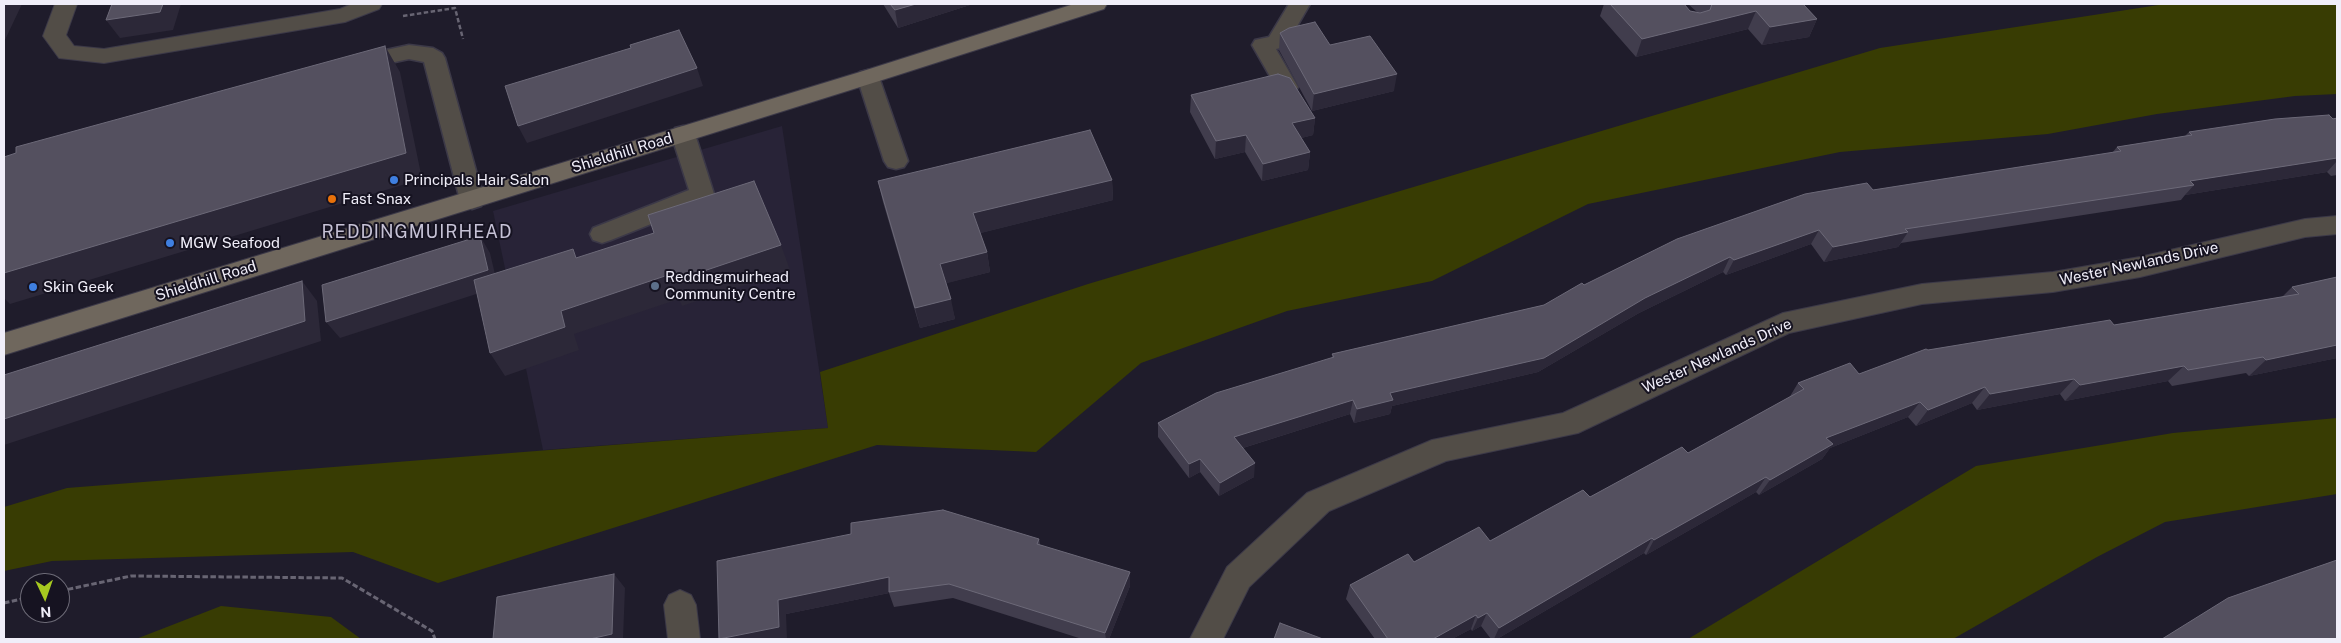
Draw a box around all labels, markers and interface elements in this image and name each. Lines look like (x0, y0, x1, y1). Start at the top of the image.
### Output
street label: Shieldhill Road (569, 129, 675, 177)
place label: Principals Hair Salon (404, 171, 549, 189)
marker: Principals Hair Salon (388, 174, 400, 186)
place label: Fast Snax (342, 190, 411, 208)
marker: Fast Snax (326, 193, 338, 205)
district label: REDDINGMUIRHEAD (320, 221, 514, 243)
place label: MGW Seafood (180, 234, 280, 252)
marker: MGW Seafood (164, 237, 176, 249)
street label: Wester Newlands Drive (2058, 238, 2220, 290)
street label: Shieldhill Road (153, 257, 259, 305)
place label: Reddingmuirhead Community Centre (665, 268, 796, 303)
place label: Skin Geek (43, 278, 114, 296)
marker: Reddingmuirhead Community Centre (649, 280, 661, 292)
marker: Skin Geek (27, 281, 39, 293)
street label: Wester Newlands Drive (1639, 315, 1795, 397)
north arrow (20, 573, 70, 623)
text: N (40, 604, 52, 620)

